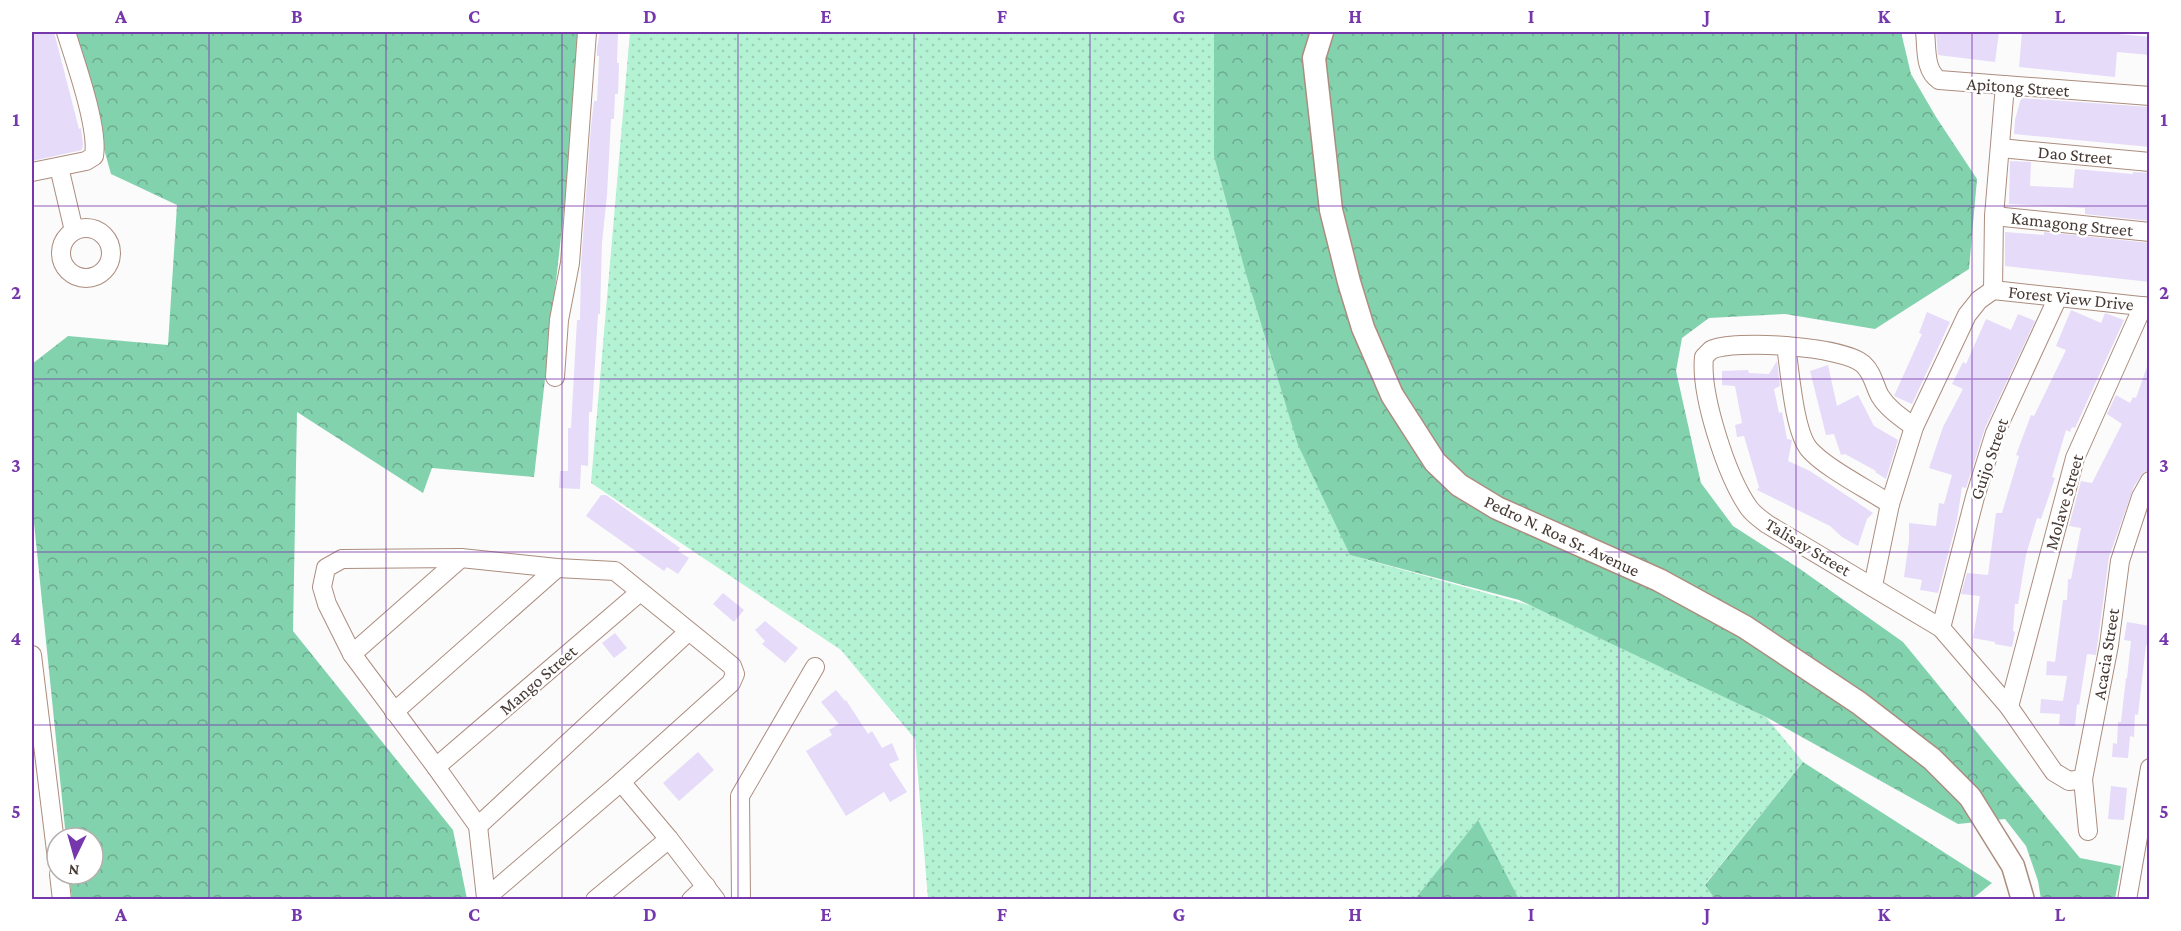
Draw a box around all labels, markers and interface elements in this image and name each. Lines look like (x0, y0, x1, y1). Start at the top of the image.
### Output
text: A (114, 5, 128, 27)
text: B (291, 5, 303, 27)
text: C (468, 5, 480, 27)
text: D (643, 5, 657, 27)
text: E (820, 5, 832, 27)
text: F (997, 5, 1008, 27)
text: G (1173, 5, 1186, 27)
text: H (1348, 5, 1362, 27)
text: I (1528, 5, 1535, 27)
text: J (1702, 5, 1711, 27)
text: K (1878, 5, 1892, 27)
text: L (2055, 5, 2066, 27)
street label: Apitong Street (1966, 73, 2071, 101)
text: 1 (12, 108, 20, 130)
text: 1 (2160, 108, 2168, 130)
street label: Dao Street (2037, 142, 2114, 168)
street label: Kamagong Street (2010, 208, 2135, 240)
text: 2 (11, 281, 21, 303)
street label: Forest View Drive (2007, 281, 2135, 315)
text: 2 (2159, 281, 2169, 303)
street label: Guijo Street (1966, 415, 2014, 503)
street label: Molave Street (2041, 451, 2087, 552)
text: 3 (11, 454, 21, 476)
text: 3 (2159, 454, 2169, 476)
street label: Pedro N. Roa Sr. Avenue (1481, 491, 1643, 581)
street label: Talisay Street (1762, 514, 1855, 581)
street label: Acacia Street (2089, 606, 2123, 701)
text: 4 (11, 627, 22, 649)
text: 4 (2159, 627, 2170, 649)
street label: Mango Street (495, 640, 582, 719)
text: 5 (11, 800, 21, 822)
text: 5 (2159, 800, 2169, 822)
north arrow (45, 826, 105, 886)
text: N (67, 861, 80, 879)
text: A (114, 903, 128, 925)
text: B (291, 903, 303, 925)
text: C (468, 903, 480, 925)
text: D (643, 903, 657, 925)
text: E (820, 903, 832, 925)
text: F (997, 903, 1008, 925)
text: G (1173, 903, 1186, 925)
text: H (1348, 903, 1362, 925)
text: I (1528, 903, 1535, 925)
text: J (1702, 903, 1711, 925)
text: K (1878, 903, 1892, 925)
text: L (2055, 903, 2066, 925)

